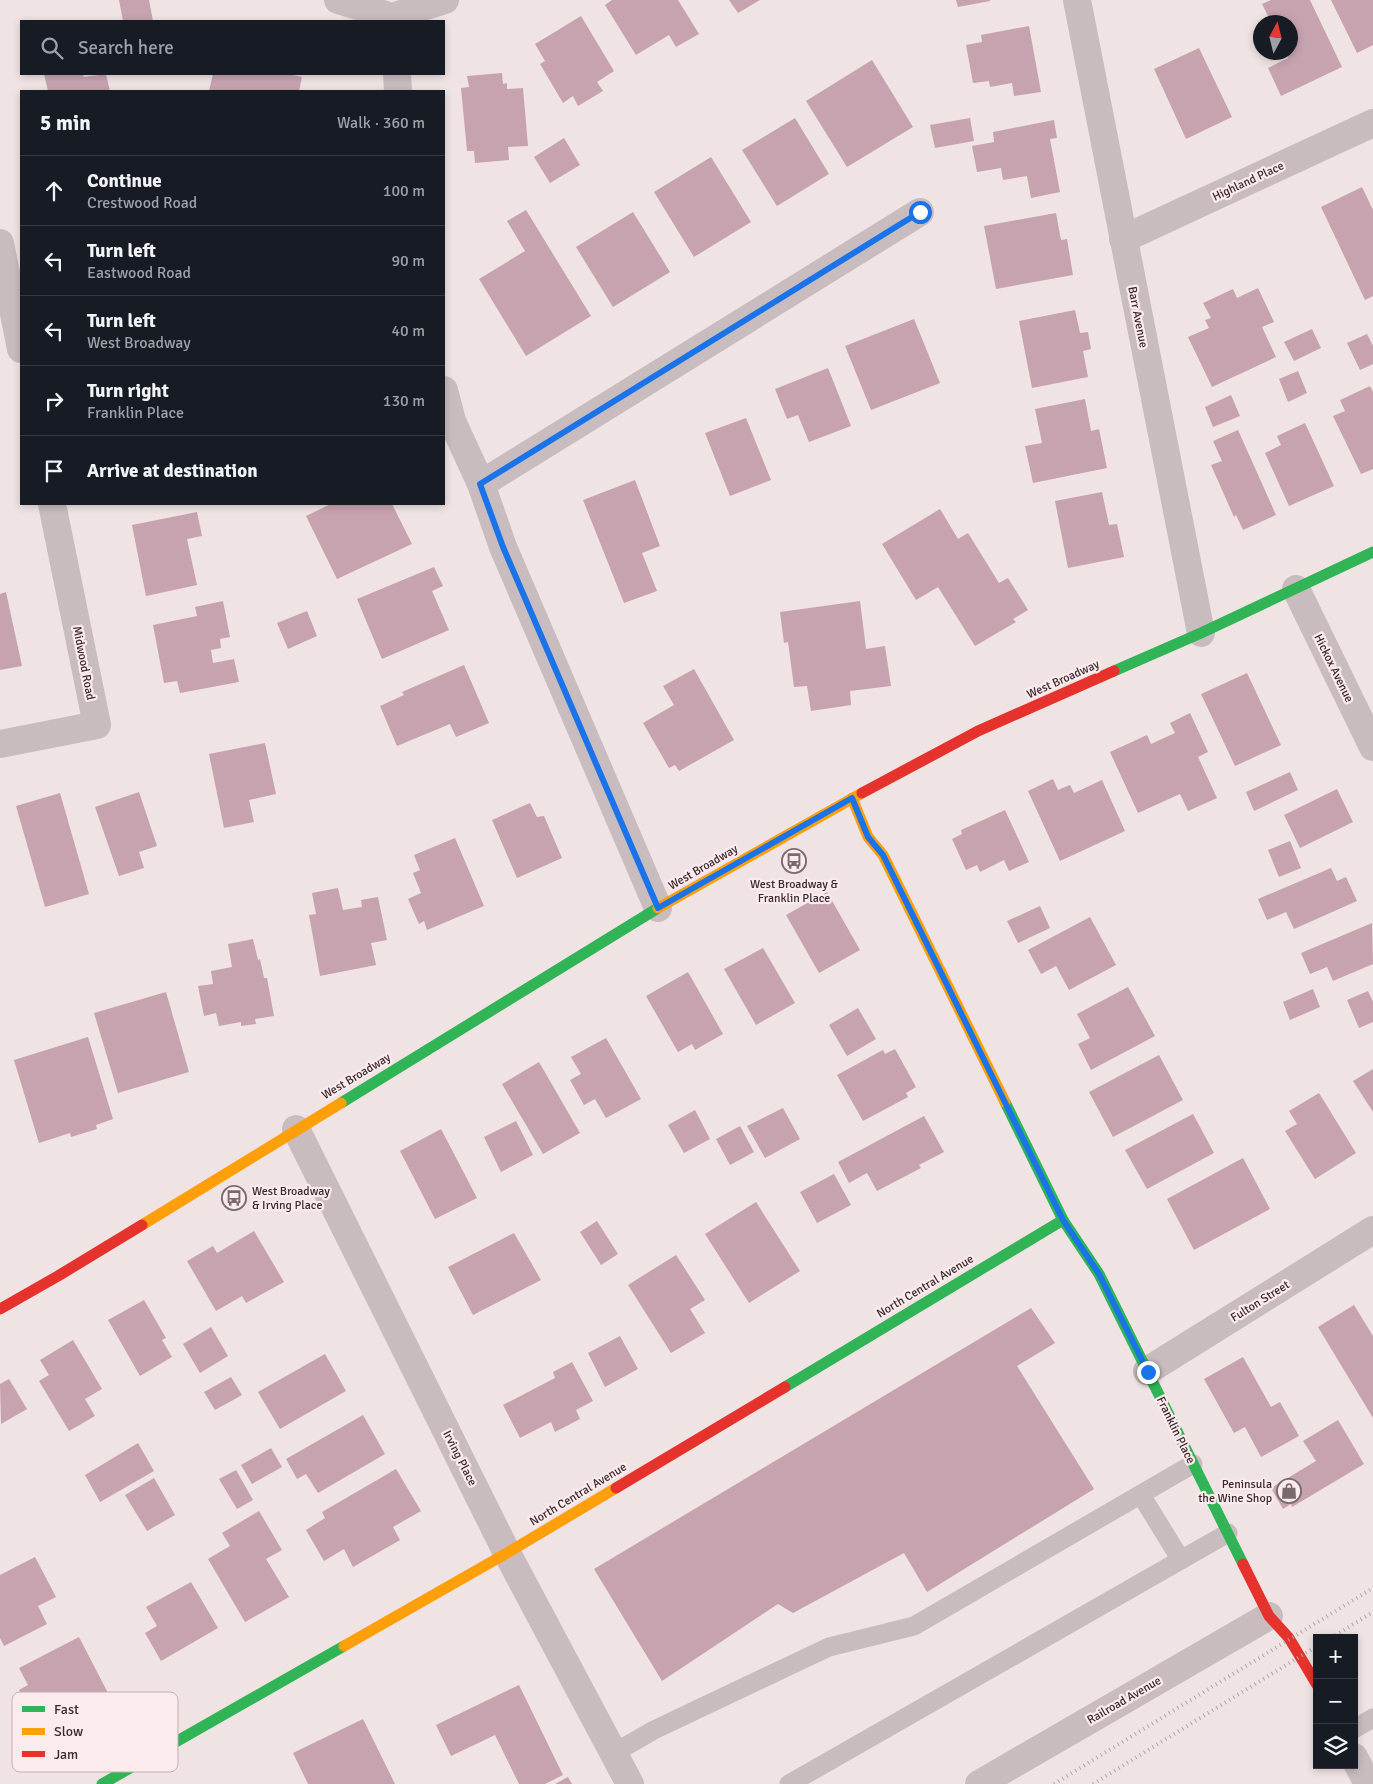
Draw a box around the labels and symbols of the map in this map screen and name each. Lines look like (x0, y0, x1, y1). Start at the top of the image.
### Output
north arrow (1253, 15, 1298, 60)
street label: Highland Place (1210, 158, 1286, 205)
route start (909, 201, 932, 224)
street label: Barr Avenue (1124, 285, 1151, 349)
street label: Midwood Road (69, 625, 98, 701)
street label: Hickox Avenue (1310, 631, 1357, 705)
street label: West Broadway (1025, 657, 1102, 702)
street label: West Broadway (666, 841, 741, 893)
bus stop icon: West Broadway & Franklin Place (781, 848, 807, 874)
place label: West Broadway & Franklin Place (750, 877, 838, 906)
street label: West Broadway (319, 1050, 394, 1103)
place label: West Broadway & Irving Place (252, 1184, 330, 1213)
bus stop icon: West Broadway & Irving Place (221, 1185, 247, 1211)
street label: North Central Avenue (874, 1252, 976, 1321)
street label: Fulton Street (1228, 1277, 1292, 1325)
route end (1137, 1361, 1160, 1384)
street label: Franklin Place (1153, 1394, 1198, 1466)
street label: Irving Place (439, 1428, 480, 1489)
street label: North Central Avenue (527, 1460, 629, 1529)
place label: Peninsula the Wine Shop (1198, 1477, 1272, 1506)
shop icon: Peninsula the Wine Shop (1276, 1478, 1302, 1504)
street label: Railroad Avenue (1085, 1673, 1164, 1728)
legend (12, 1692, 178, 1772)
text: Fast (54, 1701, 79, 1718)
text: Slow (54, 1723, 83, 1740)
text: Jam (54, 1746, 78, 1763)

